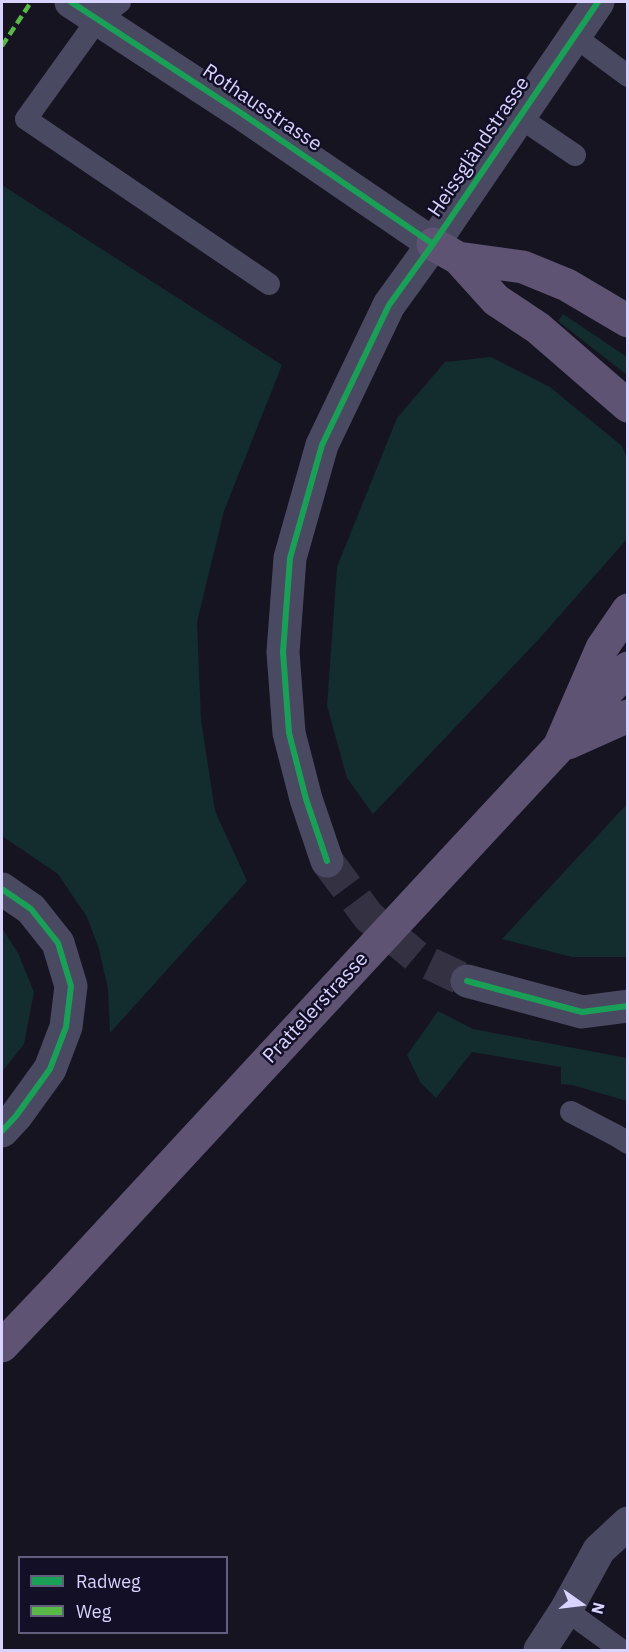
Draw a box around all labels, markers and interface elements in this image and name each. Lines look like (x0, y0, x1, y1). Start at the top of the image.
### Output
street label: Rothausstrasse (198, 59, 326, 157)
street label: Heissgländstrasse (423, 72, 535, 222)
street label: Prattelerstrasse (258, 947, 374, 1069)
legend (18, 1556, 228, 1634)
text: Radweg (76, 1570, 141, 1593)
north arrow (551, 1574, 611, 1634)
text: Weg (76, 1600, 111, 1623)
text: N (587, 1600, 610, 1616)

